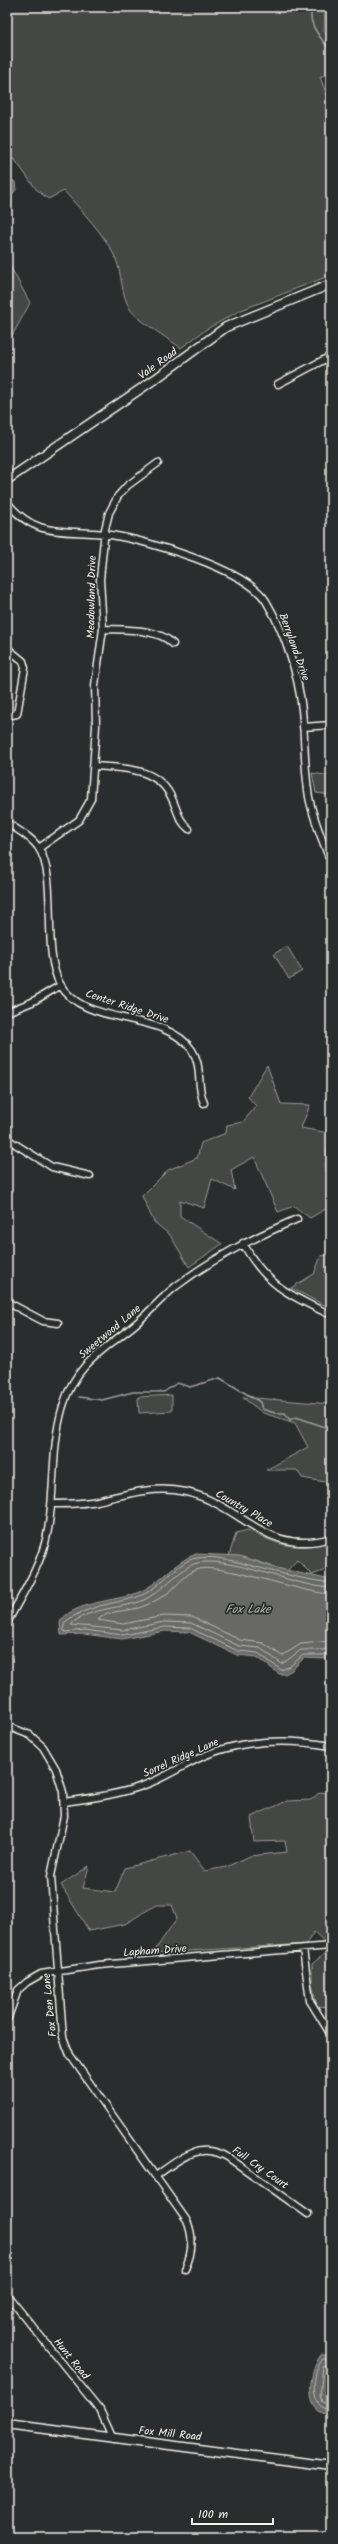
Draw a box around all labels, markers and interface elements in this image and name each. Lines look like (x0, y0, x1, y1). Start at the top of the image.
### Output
street label: Vale Road (134, 343, 182, 385)
street label: Meadowland Drive (82, 555, 102, 639)
street label: Berryland Drive (273, 611, 315, 683)
street label: Center Ridge Drive (83, 985, 171, 1029)
street label: Sweetwood Lane (75, 1300, 145, 1364)
street label: Country Place (212, 1485, 276, 1533)
water label: Fox Lake (226, 1600, 272, 1619)
street label: Sorrel Ridge Lane (140, 1733, 222, 1783)
street label: Lapham Drive (123, 1940, 187, 1962)
street label: Fox Den Lane (38, 1972, 62, 2038)
street label: Full Cry Court (228, 2142, 293, 2195)
street label: Hunt Road (49, 2334, 94, 2384)
street label: Fox Mill Road (138, 2422, 203, 2446)
scale bar (192, 2500, 273, 2526)
text: 100 m (198, 2505, 229, 2524)

